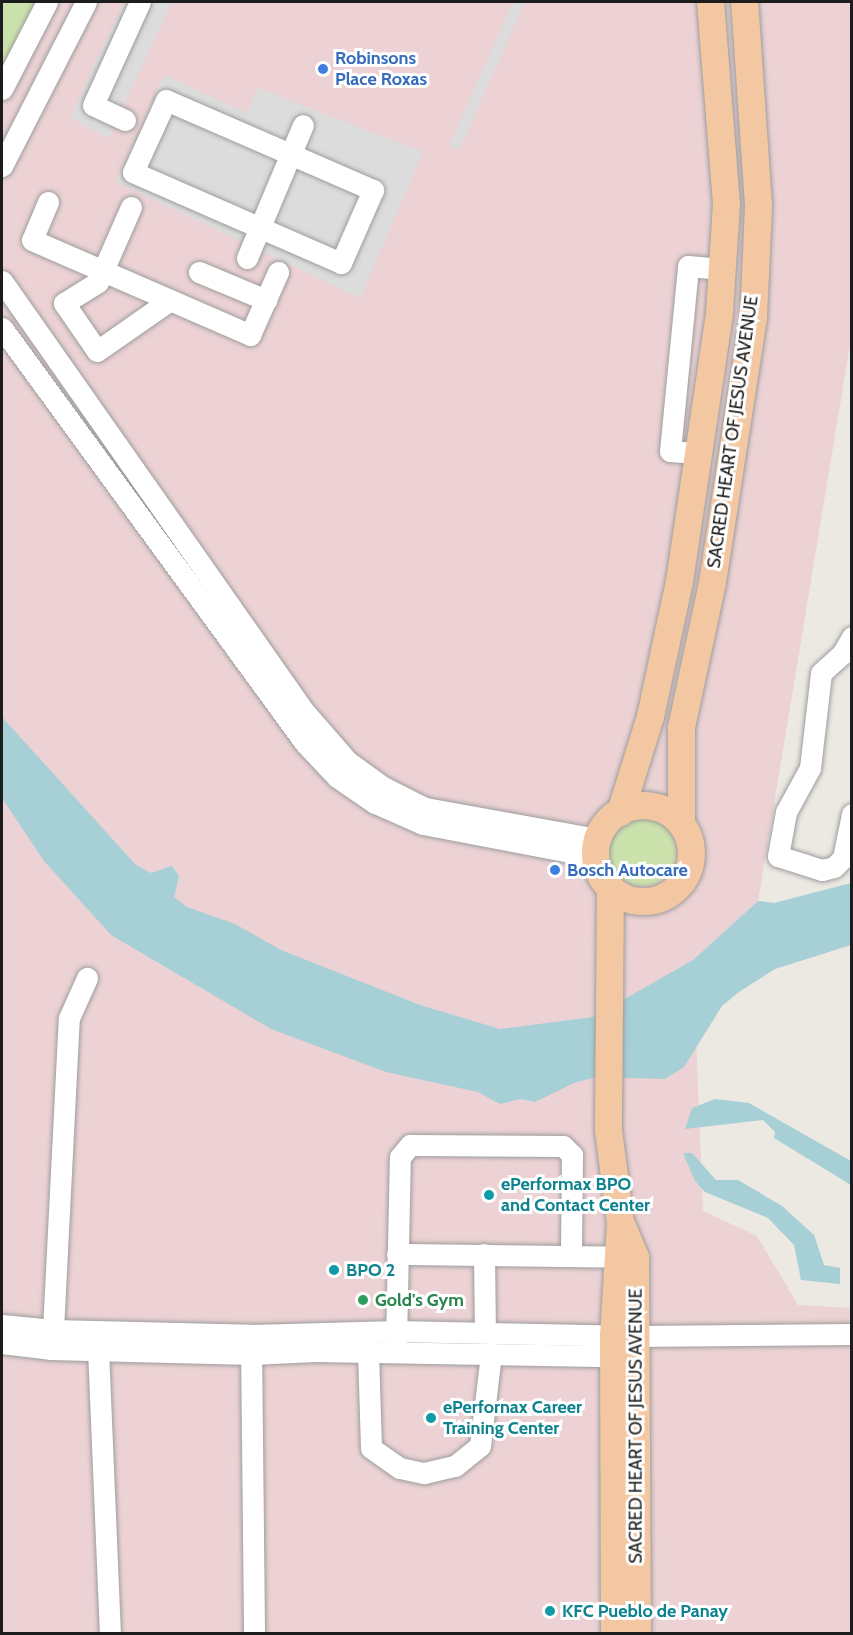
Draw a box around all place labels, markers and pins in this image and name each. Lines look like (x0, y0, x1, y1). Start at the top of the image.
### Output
place label: Robinsons Place Roxas (335, 48, 427, 90)
marker: Robinsons Place Roxas (316, 62, 330, 76)
place label: Bosch Autocare (567, 859, 688, 881)
marker: Bosch Autocare (548, 863, 562, 877)
place label: ePerformax BPO and Contact Center (501, 1174, 650, 1216)
marker: ePerformax BPO and Contact Center (482, 1188, 496, 1202)
place label: BPO 2 (346, 1259, 395, 1281)
marker: BPO 2 (327, 1263, 341, 1277)
place label: Gold's Gym (375, 1289, 464, 1311)
marker: Gold's Gym (356, 1293, 370, 1307)
place label: ePerfornax Career Training Center (443, 1397, 582, 1440)
marker: ePerfornax Career Training Center (424, 1411, 438, 1425)
place label: KFC Pueblo de Panay (562, 1600, 728, 1622)
marker: KFC Pueblo de Panay (543, 1604, 557, 1618)

